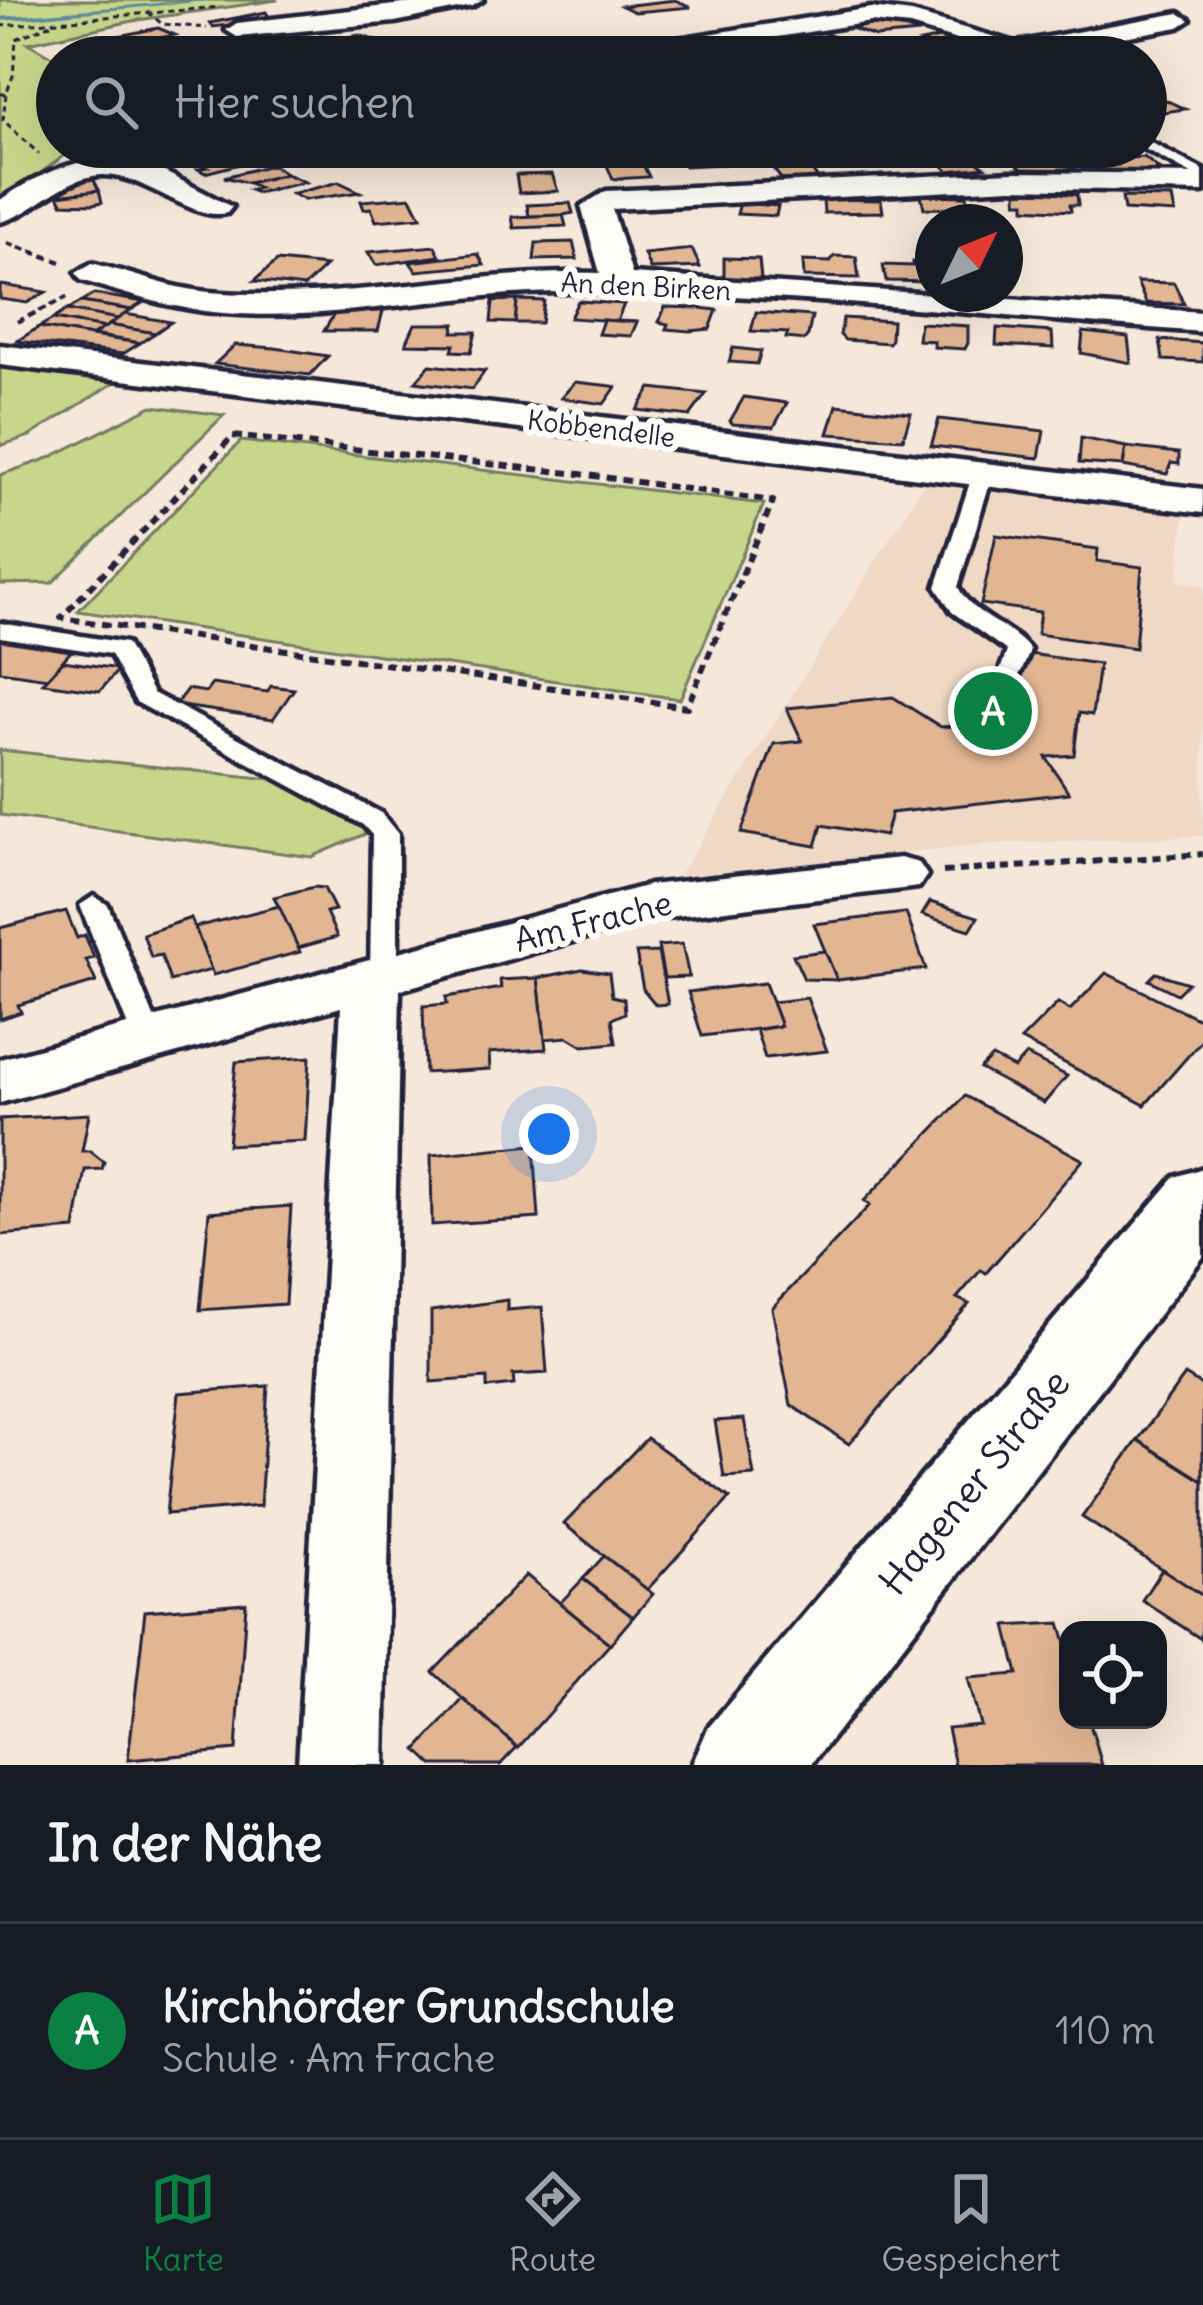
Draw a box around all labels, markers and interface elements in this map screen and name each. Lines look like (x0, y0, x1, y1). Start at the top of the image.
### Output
search box (36, 36, 1167, 168)
icon: search (78, 69, 144, 135)
text: Hier suchen (174, 74, 415, 130)
north arrow (915, 204, 1023, 312)
street label: An den Birken (560, 265, 732, 307)
street label: Kobbendelle (525, 402, 677, 454)
pin: A (954, 666, 1032, 756)
street label: Am Frache (510, 881, 676, 961)
your location (519, 1104, 579, 1164)
street label: Hagener Straße (869, 1360, 1080, 1605)
map controls (1059, 1621, 1167, 1729)
button: locate (1059, 1621, 1167, 1729)
text: In der Nähe (48, 1811, 323, 1875)
text: Kirchhörder Grundschule (162, 1978, 675, 2034)
text: A (74, 2006, 100, 2055)
text: 110 m (1055, 2006, 1155, 2055)
text: Schule · Am Frache (162, 2034, 496, 2083)
tab: Karte (143, 2166, 224, 2280)
tab: Route (509, 2166, 596, 2280)
tab: Gespeichert (881, 2166, 1060, 2280)

